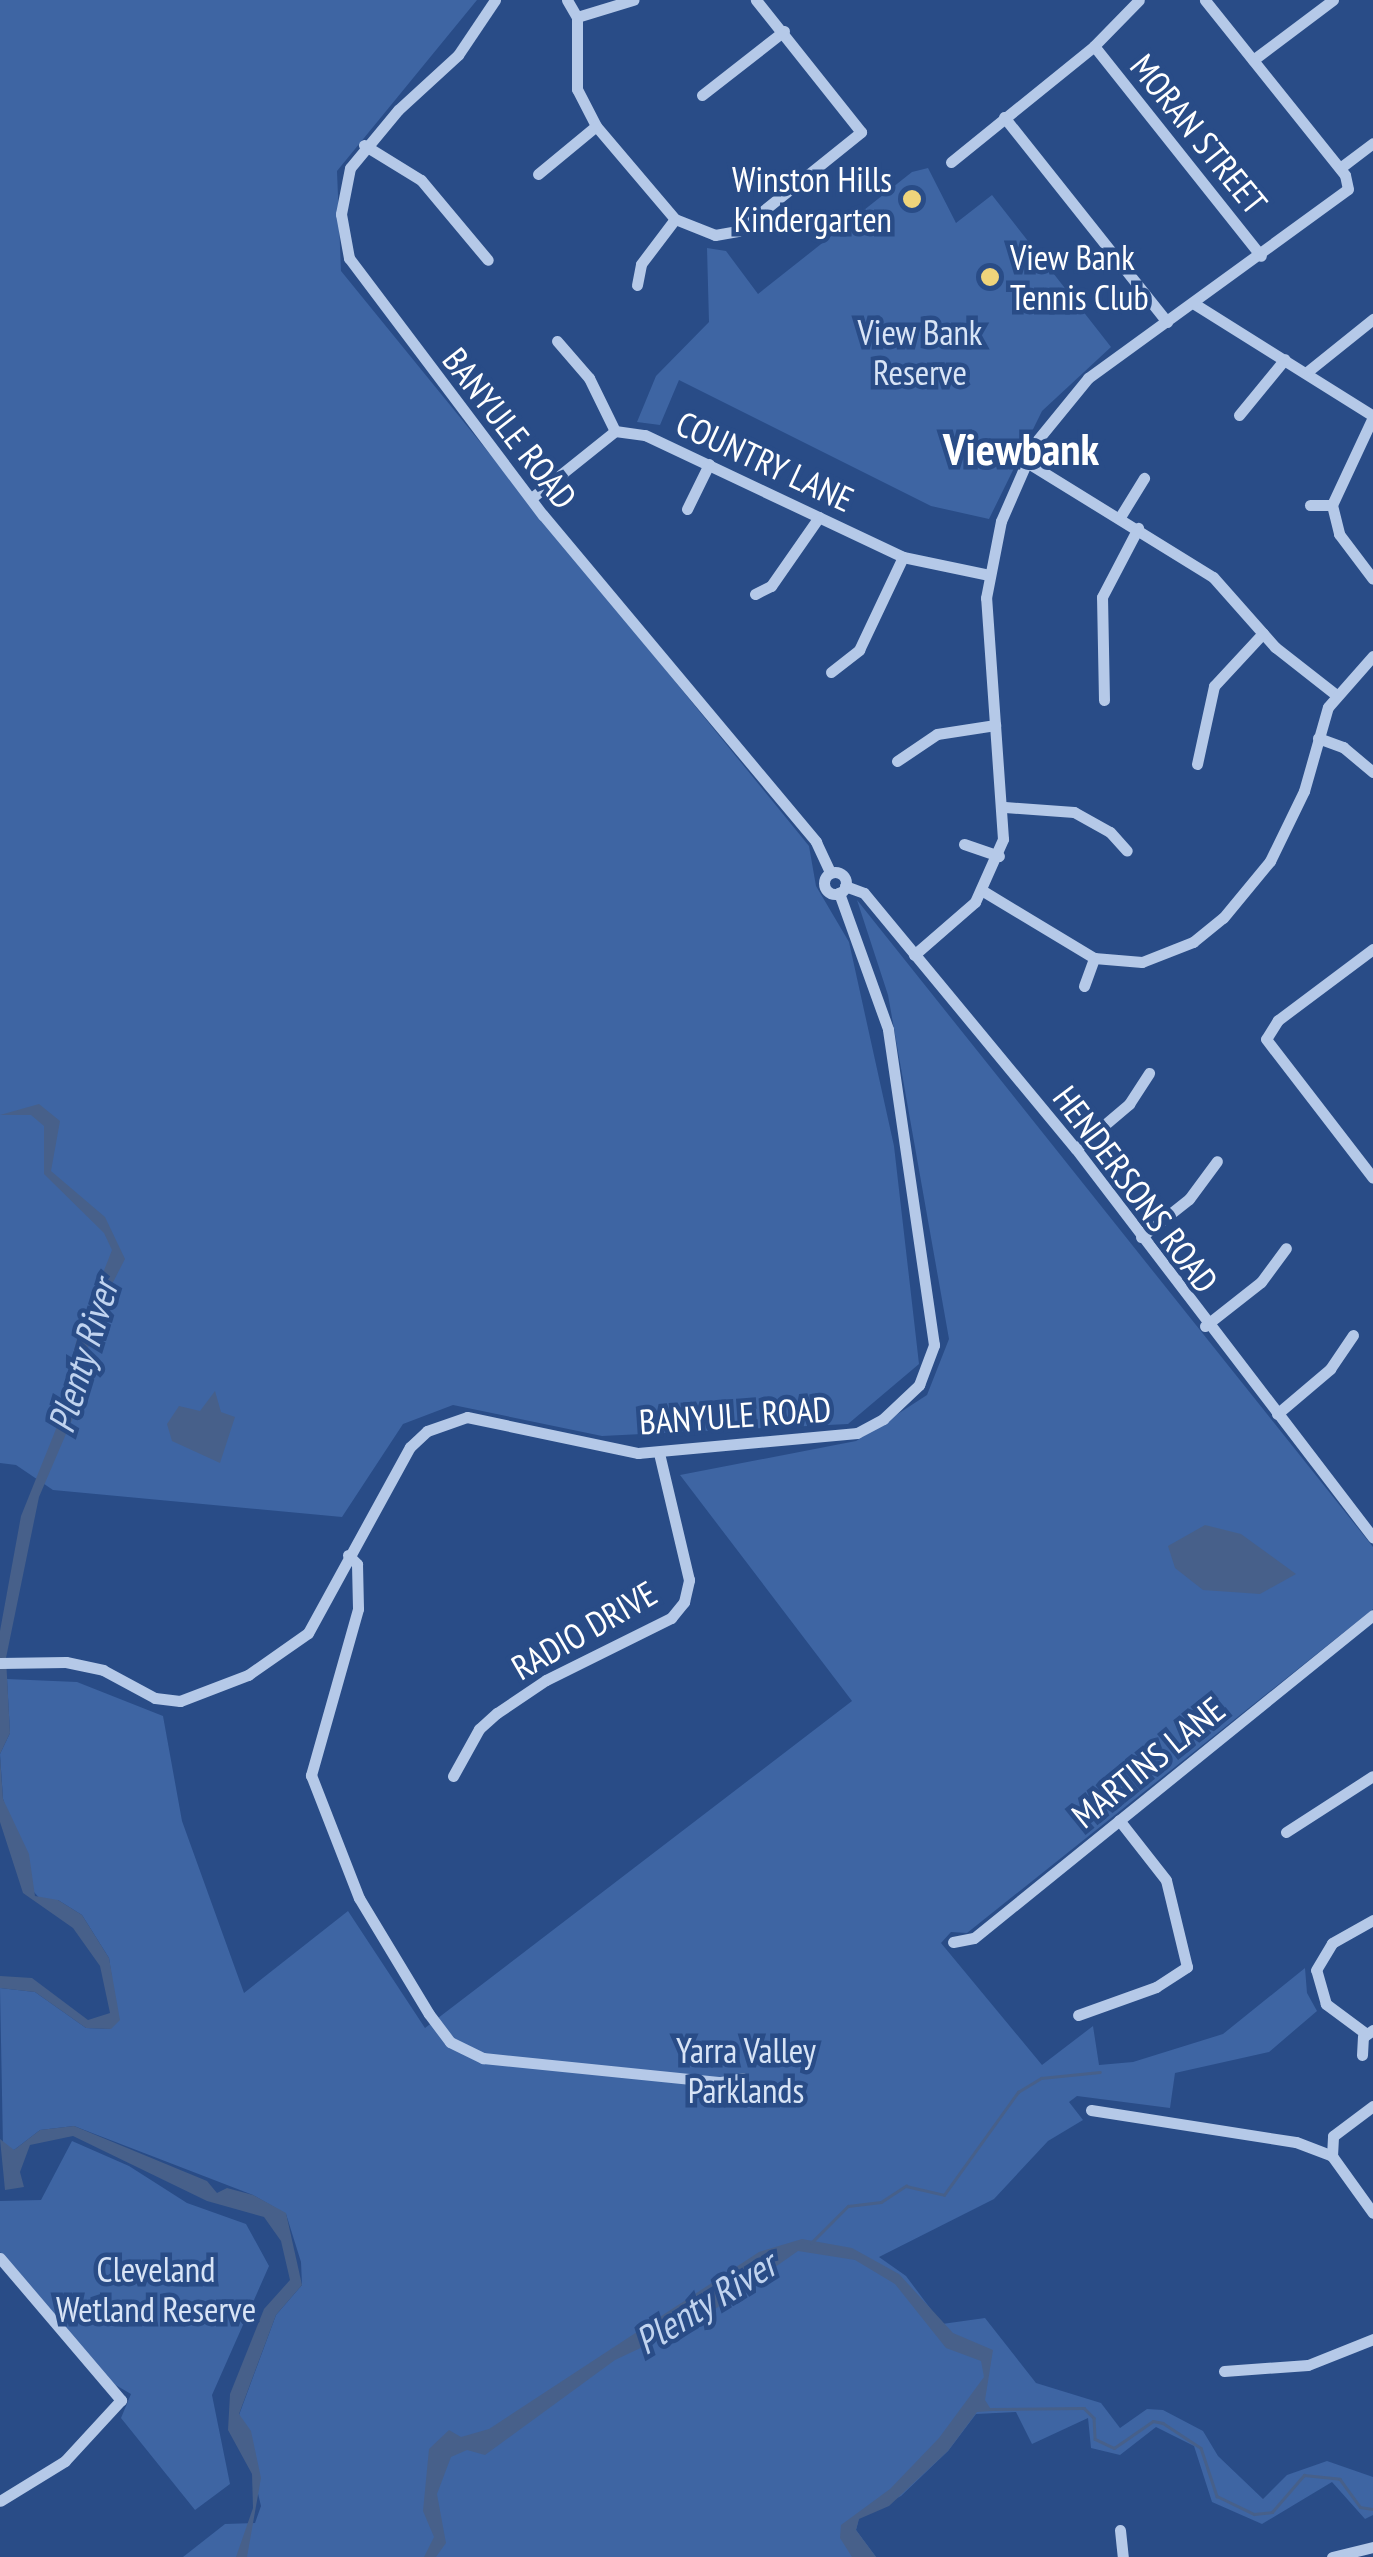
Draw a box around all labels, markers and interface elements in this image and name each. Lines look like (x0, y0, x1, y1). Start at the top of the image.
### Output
street label: MORAN STREET (1122, 46, 1276, 222)
place label: Winston Hills Kindergarten (732, 158, 892, 240)
marker: Winston Hills Kindergarten (901, 188, 923, 210)
place label: View Bank Tennis Club (1010, 236, 1149, 318)
marker: View Bank Tennis Club (979, 266, 1001, 288)
park label: View Bank Reserve (857, 311, 983, 393)
street label: BANYULE ROAD (434, 339, 586, 517)
street label: COUNTRY LANE (670, 402, 860, 520)
district label: Viewbank (943, 422, 1099, 476)
street label: HENDERSONS ROAD (1045, 1078, 1227, 1300)
water label: Plenty River (37, 1274, 127, 1438)
street label: BANYULE ROAD (638, 1387, 832, 1443)
street label: RADIO DRIVE (504, 1572, 664, 1688)
street label: MARTINS LANE (1063, 1688, 1233, 1836)
park label: Yarra Valley Parklands (676, 2029, 816, 2111)
water label: Plenty River (626, 2241, 784, 2363)
park label: Cleveland Wetland Reserve (56, 2248, 256, 2330)

